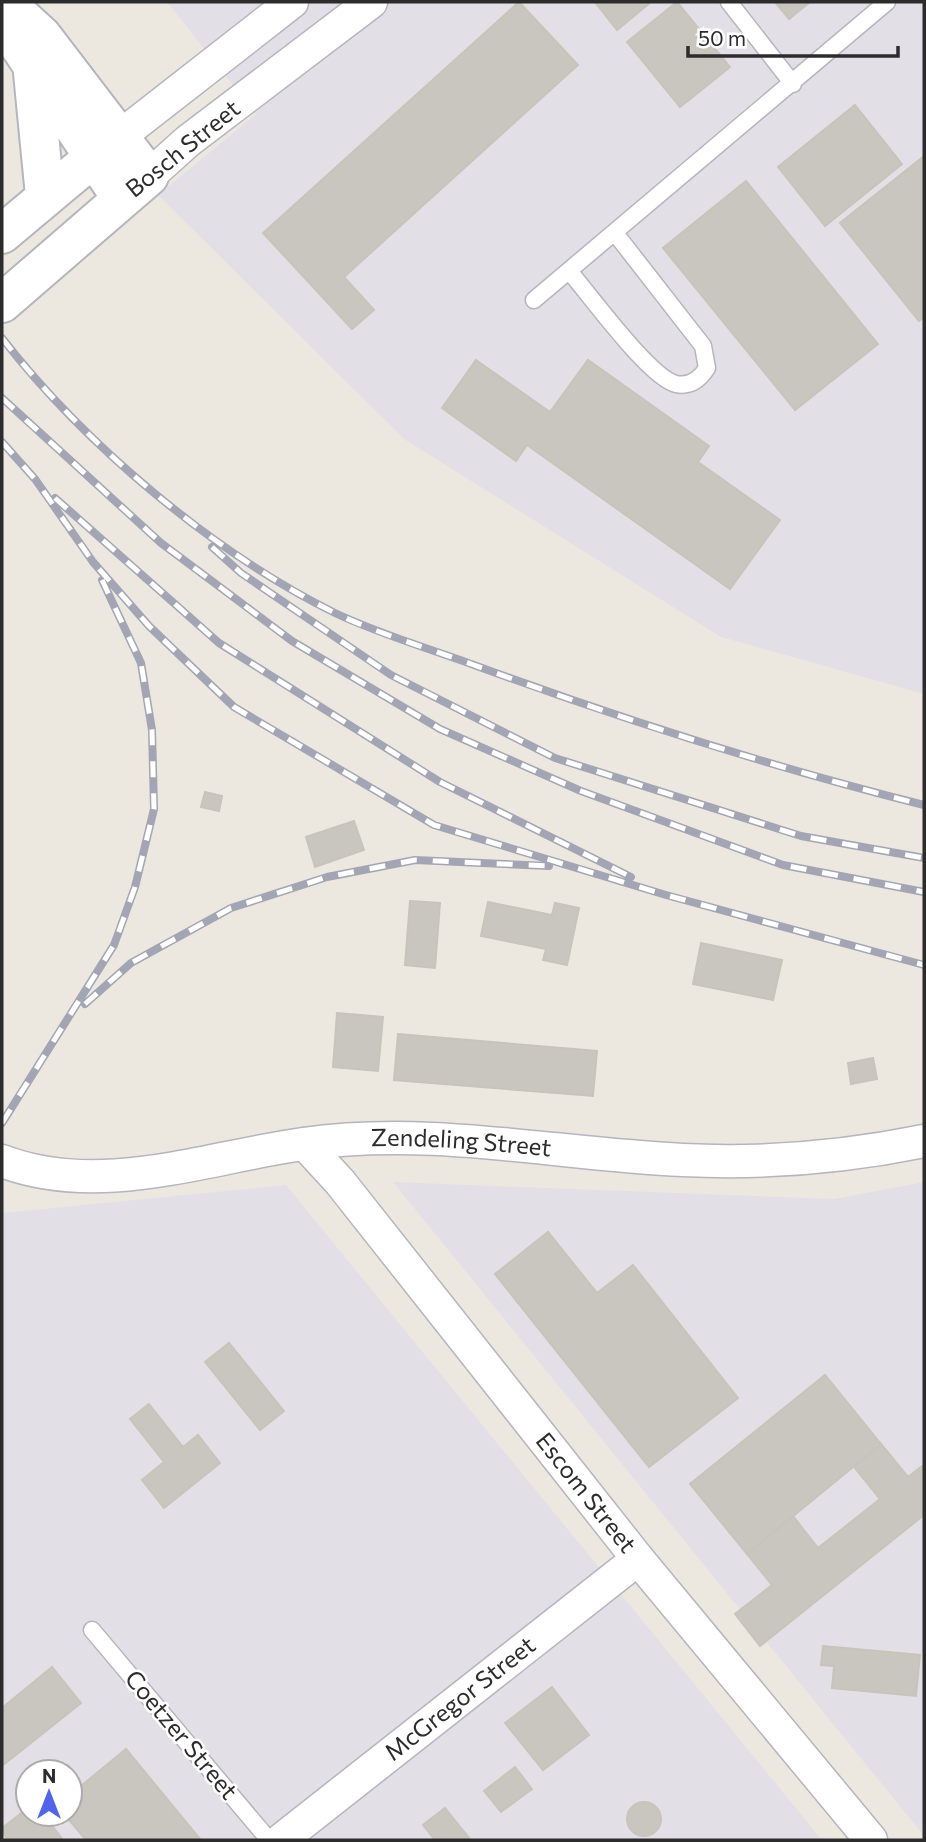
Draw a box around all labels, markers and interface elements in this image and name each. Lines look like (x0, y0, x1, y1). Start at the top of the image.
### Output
scale bar (688, 14, 898, 58)
text: 50 m (698, 25, 746, 50)
street label: Bosch Street (119, 93, 245, 203)
street label: Zendeling Street (371, 1122, 553, 1162)
street label: Escom Street (531, 1426, 643, 1558)
street label: McGregor Street (378, 1630, 540, 1766)
street label: Coetzer Street (120, 1664, 245, 1805)
north arrow (14, 1758, 84, 1828)
text: N (42, 1764, 56, 1787)

